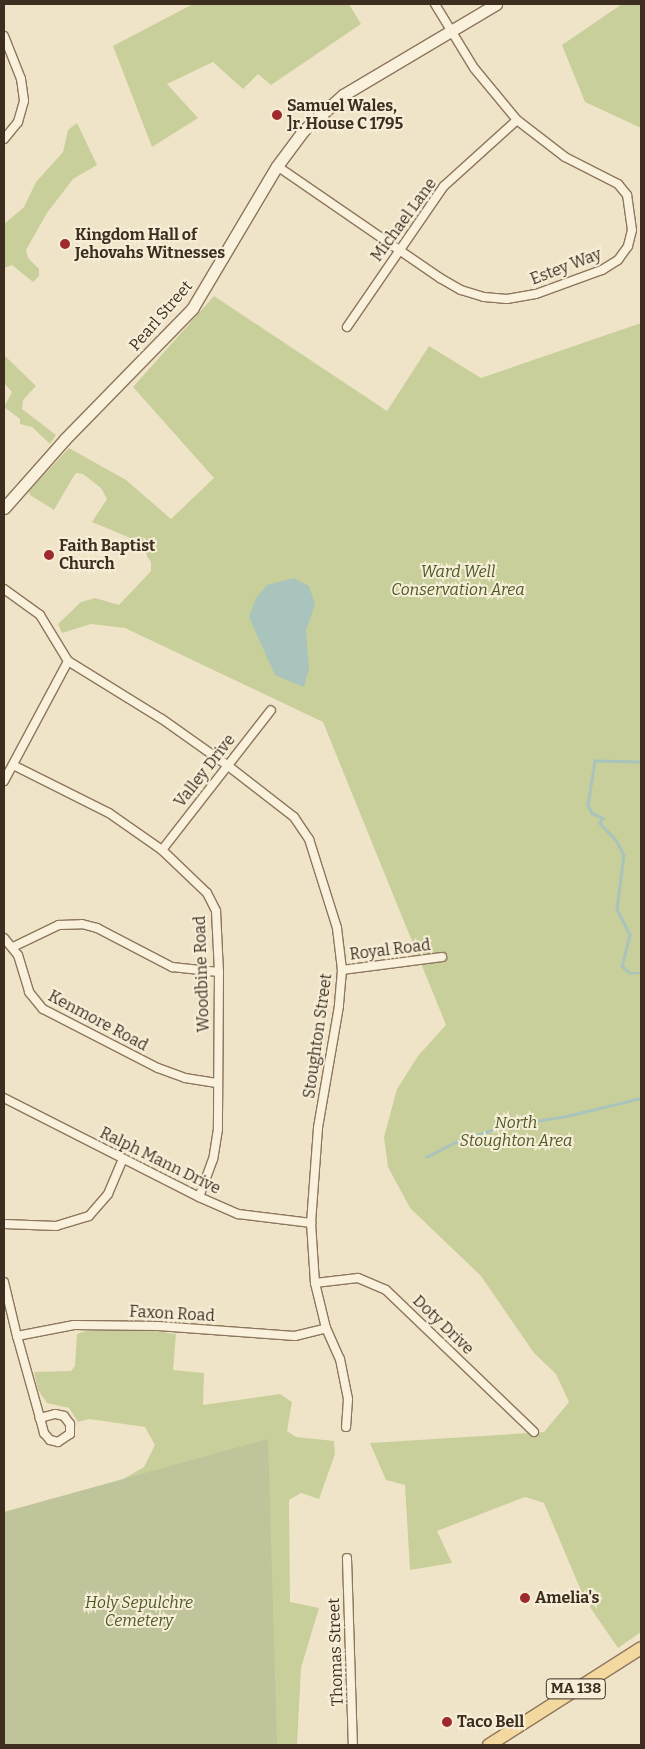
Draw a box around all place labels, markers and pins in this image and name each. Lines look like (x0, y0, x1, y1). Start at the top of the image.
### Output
place label: Samuel Wales, ]r. House C 1795 (287, 96, 403, 134)
marker: Samuel Wales, ]r. House C 1795 (271, 109, 283, 121)
place label: Kingdom Hall of Jehovahs Witnesses (75, 225, 225, 263)
marker: Kingdom Hall of Jehovahs Witnesses (59, 238, 71, 250)
place label: Faith Baptist Church (59, 536, 155, 574)
marker: Faith Baptist Church (43, 549, 55, 561)
place label: Amelia's (535, 1588, 599, 1608)
marker: Amelia's (519, 1592, 531, 1604)
place label: Taco Bell (457, 1712, 524, 1732)
marker: Taco Bell (441, 1716, 453, 1728)

